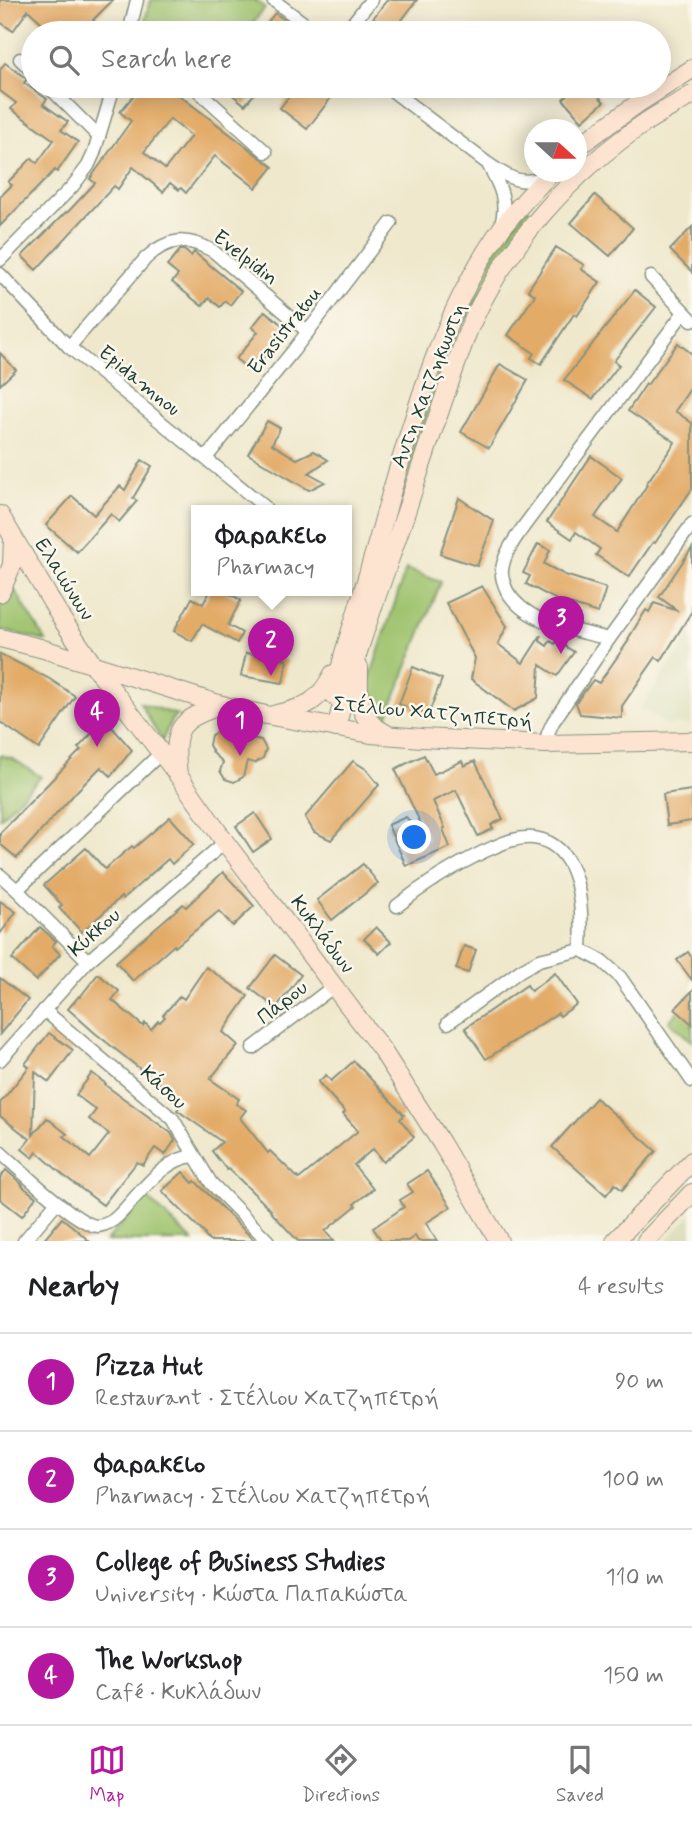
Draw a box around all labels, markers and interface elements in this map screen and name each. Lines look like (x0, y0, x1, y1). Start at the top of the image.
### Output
search box (21, 21, 671, 98)
icon: search (45, 41, 83, 79)
text: Search here (101, 43, 232, 77)
north arrow (524, 119, 587, 182)
street label: Evelpidin (207, 223, 284, 292)
street label: Erasistratou (241, 281, 328, 381)
street label: Αντη Χατζηκωστη (385, 299, 473, 472)
street label: Epidamnou (92, 339, 186, 423)
popup (191, 505, 352, 596)
text: Φαρακειο (216, 519, 327, 553)
street label: Ελαιώνων (28, 533, 100, 626)
text: Pharmacy (216, 553, 315, 583)
pin: 3 (538, 596, 584, 654)
pin: 2 (248, 618, 294, 676)
pin: 4 (74, 689, 120, 747)
street label: Στέλιου Χατζηπετρή (332, 689, 534, 736)
pin: 1 (217, 698, 263, 756)
your location (397, 820, 431, 854)
street label: Κυκλάδων (284, 890, 361, 979)
street label: Κύκκου (62, 902, 127, 964)
street label: Πάρου (251, 974, 314, 1031)
street label: Κάσου (134, 1059, 193, 1116)
text: Nearby (28, 1267, 119, 1306)
text: 4 results (578, 1272, 664, 1302)
text: Pizza Hut (95, 1350, 203, 1384)
text: 1 (46, 1367, 56, 1397)
text: 90 m (615, 1367, 664, 1397)
text: Restaurant · Στέλιου Χατζηπετρή (95, 1384, 439, 1414)
text: Φαρακειο (95, 1448, 205, 1482)
text: 2 (45, 1465, 57, 1495)
text: 100 m (602, 1465, 664, 1495)
text: Pharmacy · Στέλιου Χατζηπετρή (95, 1482, 430, 1512)
text: College of Business Studies (95, 1546, 385, 1580)
text: 3 (46, 1563, 56, 1593)
text: 110 m (605, 1563, 664, 1593)
text: University · Κώστα Παπακώστα (95, 1580, 408, 1610)
text: The Workshop (95, 1644, 243, 1678)
text: 4 (44, 1661, 58, 1691)
text: 150 m (603, 1661, 664, 1691)
text: Café · Κυκλάδων (95, 1678, 261, 1708)
tab: Map (88, 1741, 126, 1808)
tab: Directions (302, 1741, 380, 1808)
tab: Saved (556, 1741, 604, 1808)

